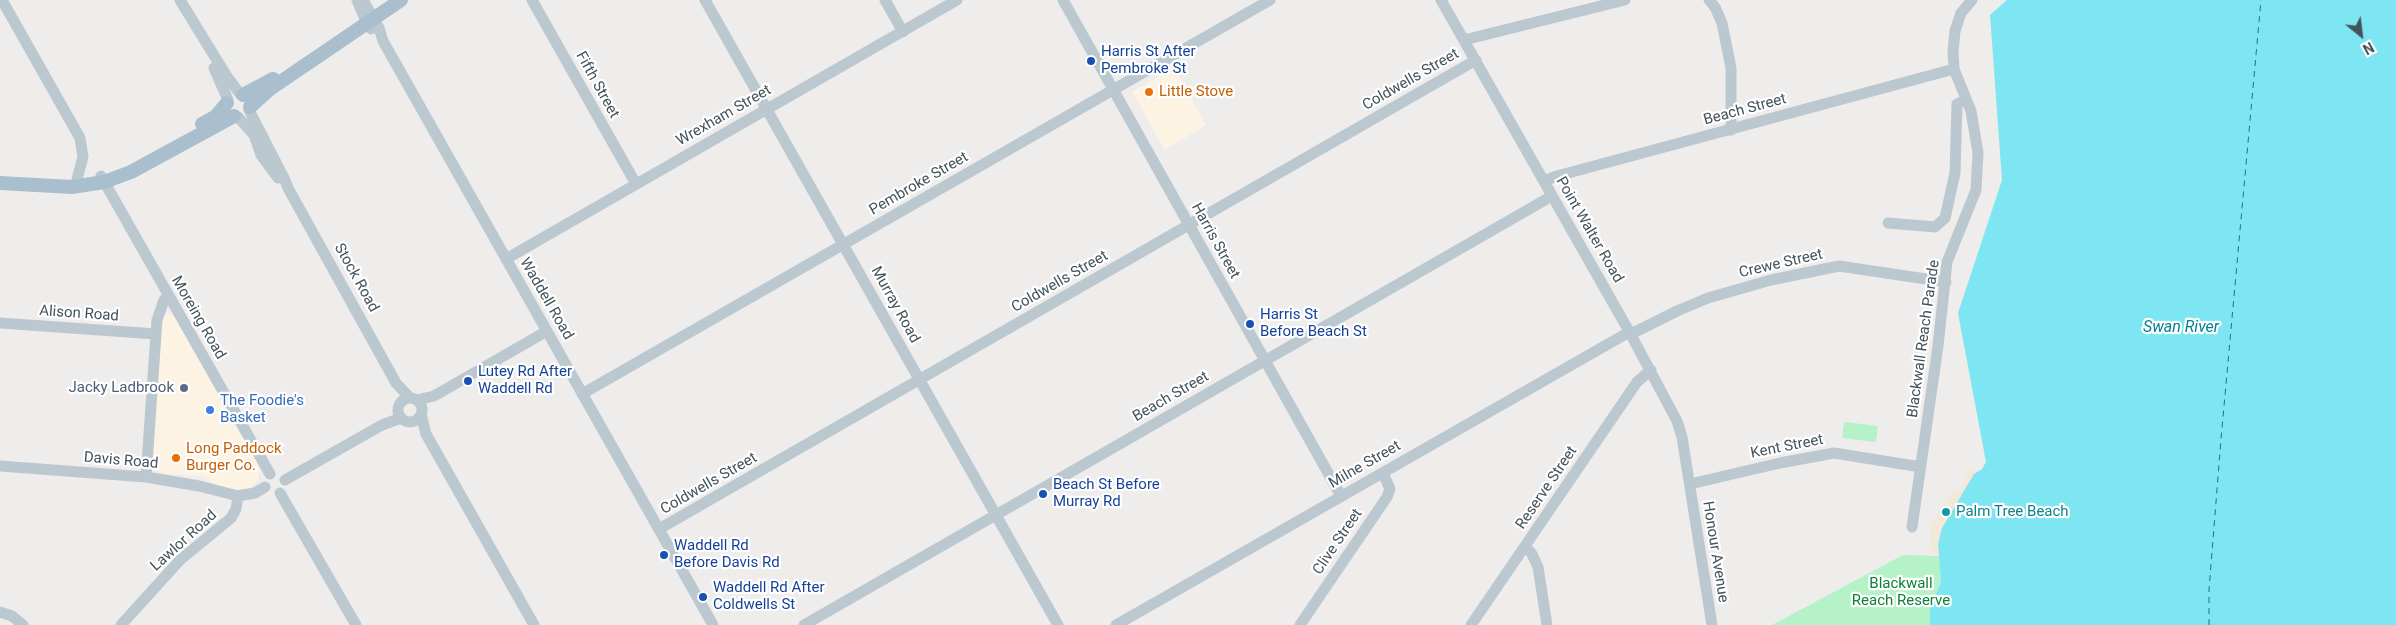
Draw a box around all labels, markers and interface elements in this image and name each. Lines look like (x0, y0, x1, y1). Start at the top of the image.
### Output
north arrow (2336, 10, 2386, 60)
text: N (2360, 39, 2376, 58)
place label: Harris St After Pembroke St (1101, 43, 1196, 78)
street label: Coldwells Street (1360, 45, 1462, 115)
street label: Fifth Street (571, 48, 623, 122)
marker: Harris St After Pembroke St (1085, 55, 1097, 67)
street label: Wrexham Street (673, 82, 775, 150)
place label: Little Stove (1159, 83, 1233, 101)
marker: Little Stove (1143, 86, 1155, 98)
street label: Beach Street (1702, 90, 1788, 130)
street label: Pembroke Street (866, 148, 972, 220)
street label: Point Walter Road (1551, 174, 1627, 286)
street label: Harris Street (1187, 200, 1243, 282)
street label: Stock Road (330, 240, 382, 316)
street label: Crewe Street (1737, 246, 1825, 282)
street label: Coldwells Street (1009, 247, 1111, 317)
street label: Waddell Road (515, 255, 577, 343)
street label: Blackwall Reach Parade (1904, 259, 1944, 419)
street label: Murray Road (867, 264, 923, 346)
street label: Moreing Road (167, 273, 229, 363)
street label: Alison Road (39, 302, 119, 326)
place label: Harris St Before Beach St (1260, 306, 1367, 341)
marker: Harris St Before Beach St (1244, 318, 1256, 330)
water label: Swan River (2143, 318, 2219, 338)
place label: Lutey Rd After Waddell Rd (478, 363, 572, 398)
street label: Beach Street (1130, 368, 1212, 426)
marker: Lutey Rd After Waddell Rd (462, 375, 474, 387)
place label: Jacky Ladbrook (69, 379, 174, 397)
marker: Jacky Ladbrook (178, 382, 190, 394)
place label: The Foodie's Basket (220, 392, 304, 427)
marker: The Foodie's Basket (204, 404, 216, 416)
street label: Kent Street (1749, 431, 1825, 463)
street label: Milne Street (1326, 437, 1404, 493)
place label: Long Paddock Burger Co. (186, 440, 282, 475)
street label: Reserve Street (1513, 443, 1581, 533)
street label: Davis Road (83, 449, 159, 473)
street label: Coldwells Street (658, 449, 760, 519)
marker: Long Paddock Burger Co. (170, 452, 182, 464)
place label: Beach St Before Murray Rd (1053, 476, 1160, 511)
marker: Beach St Before Murray Rd (1037, 488, 1049, 500)
street label: Honour Avenue (1698, 500, 1732, 604)
place label: Palm Tree Beach (1956, 503, 2069, 521)
street label: Clive Street (1309, 506, 1367, 578)
marker: Palm Tree Beach (1940, 506, 1952, 518)
street label: Lawlor Road (147, 507, 221, 575)
place label: Waddell Rd Before Davis Rd (674, 537, 780, 572)
marker: Waddell Rd Before Davis Rd (658, 549, 670, 561)
park label: Blackwall Reach Reserve (1852, 575, 1950, 610)
place label: Waddell Rd After Coldwells St (713, 579, 824, 614)
marker: Waddell Rd After Coldwells St (697, 591, 709, 603)

